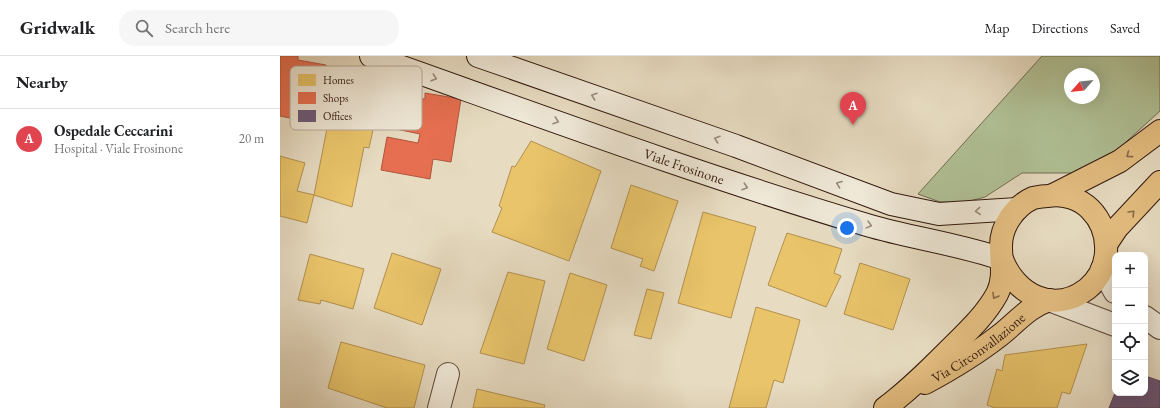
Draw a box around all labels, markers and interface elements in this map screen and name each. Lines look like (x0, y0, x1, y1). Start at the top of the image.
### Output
search box (119, 10, 399, 46)
text: Gridwalk (20, 15, 95, 40)
icon: search (133, 17, 155, 39)
text: Search here (165, 18, 230, 37)
text: Map (984, 19, 1010, 37)
text: Directions (1032, 19, 1088, 37)
text: Saved (1110, 19, 1140, 37)
legend (290, 66, 422, 130)
north arrow (1064, 68, 1100, 104)
text: Nearby (16, 71, 68, 93)
text: Homes (323, 73, 354, 87)
one-way arrow (430, 73, 437, 82)
text: Shops (323, 91, 349, 105)
one-way arrow (591, 92, 598, 101)
pin: A (840, 92, 866, 125)
text: Offices (323, 109, 352, 123)
one-way arrow (553, 116, 560, 125)
text: Ospedale Ceccarini (54, 121, 173, 140)
text: A (24, 130, 34, 147)
text: 20 m (239, 130, 264, 147)
one-way arrow (713, 135, 720, 143)
text: Hospital · Viale Frosinone (54, 140, 183, 157)
street label: Viale Frosinone (642, 144, 727, 188)
one-way arrow (1126, 150, 1133, 157)
one-way arrow (835, 181, 842, 189)
one-way arrow (742, 182, 749, 191)
one-way arrow (975, 206, 981, 215)
one-way arrow (1127, 210, 1135, 218)
your location (837, 218, 857, 238)
one-way arrow (866, 221, 873, 229)
map controls (1112, 252, 1148, 396)
button: + (1112, 252, 1148, 288)
button: − (1112, 288, 1148, 324)
one-way arrow (992, 292, 999, 299)
street label: Via Circonvallazione (928, 308, 1029, 387)
button: locate (1112, 324, 1148, 360)
button: layers (1112, 360, 1148, 396)

